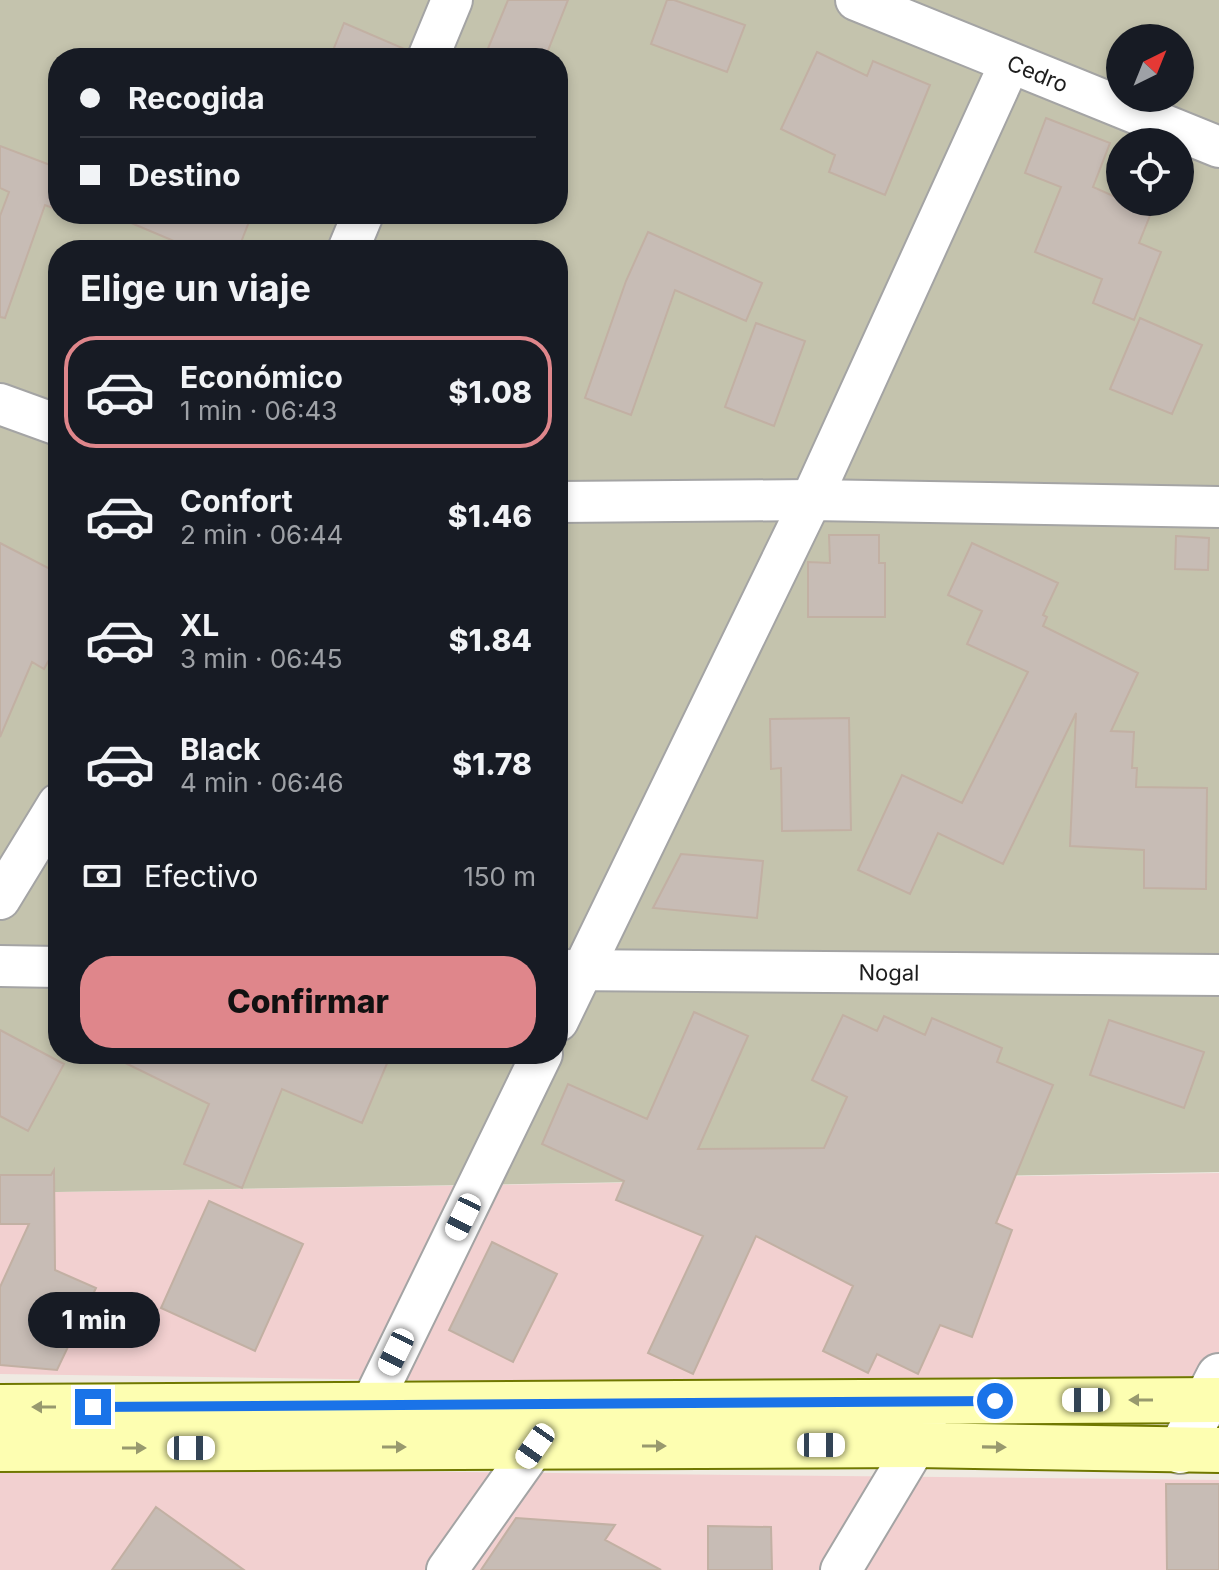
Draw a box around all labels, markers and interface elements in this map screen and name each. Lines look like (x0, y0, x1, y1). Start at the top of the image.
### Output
north arrow (1106, 24, 1194, 112)
map controls (1106, 24, 1194, 216)
street label: Cedro (1003, 50, 1072, 98)
text: Recogida (128, 80, 265, 116)
button: locate (1106, 128, 1194, 216)
text: Destino (128, 157, 241, 193)
text: Elige un viaje (80, 266, 311, 310)
icon: car (84, 356, 156, 428)
text: Económico (180, 359, 343, 395)
text: $1.08 (449, 374, 532, 410)
text: 1 min · 06:43 (180, 395, 337, 426)
icon: car (84, 480, 156, 552)
text: Confort (180, 483, 293, 519)
text: $1.46 (448, 498, 532, 534)
text: 2 min · 06:44 (180, 519, 343, 550)
icon: car (84, 604, 156, 676)
text: XL (180, 607, 219, 643)
text: $1.84 (449, 622, 532, 658)
text: 3 min · 06:45 (180, 643, 343, 674)
icon: car (84, 728, 156, 800)
text: Black (180, 731, 260, 767)
text: $1.78 (452, 746, 532, 782)
text: 4 min · 06:46 (180, 767, 344, 798)
icon: cash (80, 854, 124, 898)
text: Efectivo (144, 858, 258, 894)
text: 150 m (463, 861, 536, 892)
button: Confirmar (80, 956, 536, 1048)
street label: Nogal (858, 959, 920, 986)
car (442, 1190, 484, 1244)
callout: 1 min (27, 1291, 159, 1347)
text: 1 min (61, 1304, 127, 1335)
car (375, 1325, 417, 1379)
route start (977, 1383, 1013, 1419)
car (1062, 1388, 1110, 1412)
route end (75, 1389, 111, 1425)
one-way arrow (1128, 1394, 1153, 1406)
one-way arrow (31, 1401, 56, 1413)
car (511, 1419, 559, 1473)
car (797, 1433, 845, 1457)
car (167, 1436, 215, 1460)
one-way arrow (642, 1440, 667, 1452)
one-way arrow (982, 1440, 1007, 1453)
one-way arrow (382, 1441, 407, 1453)
one-way arrow (122, 1442, 147, 1455)

